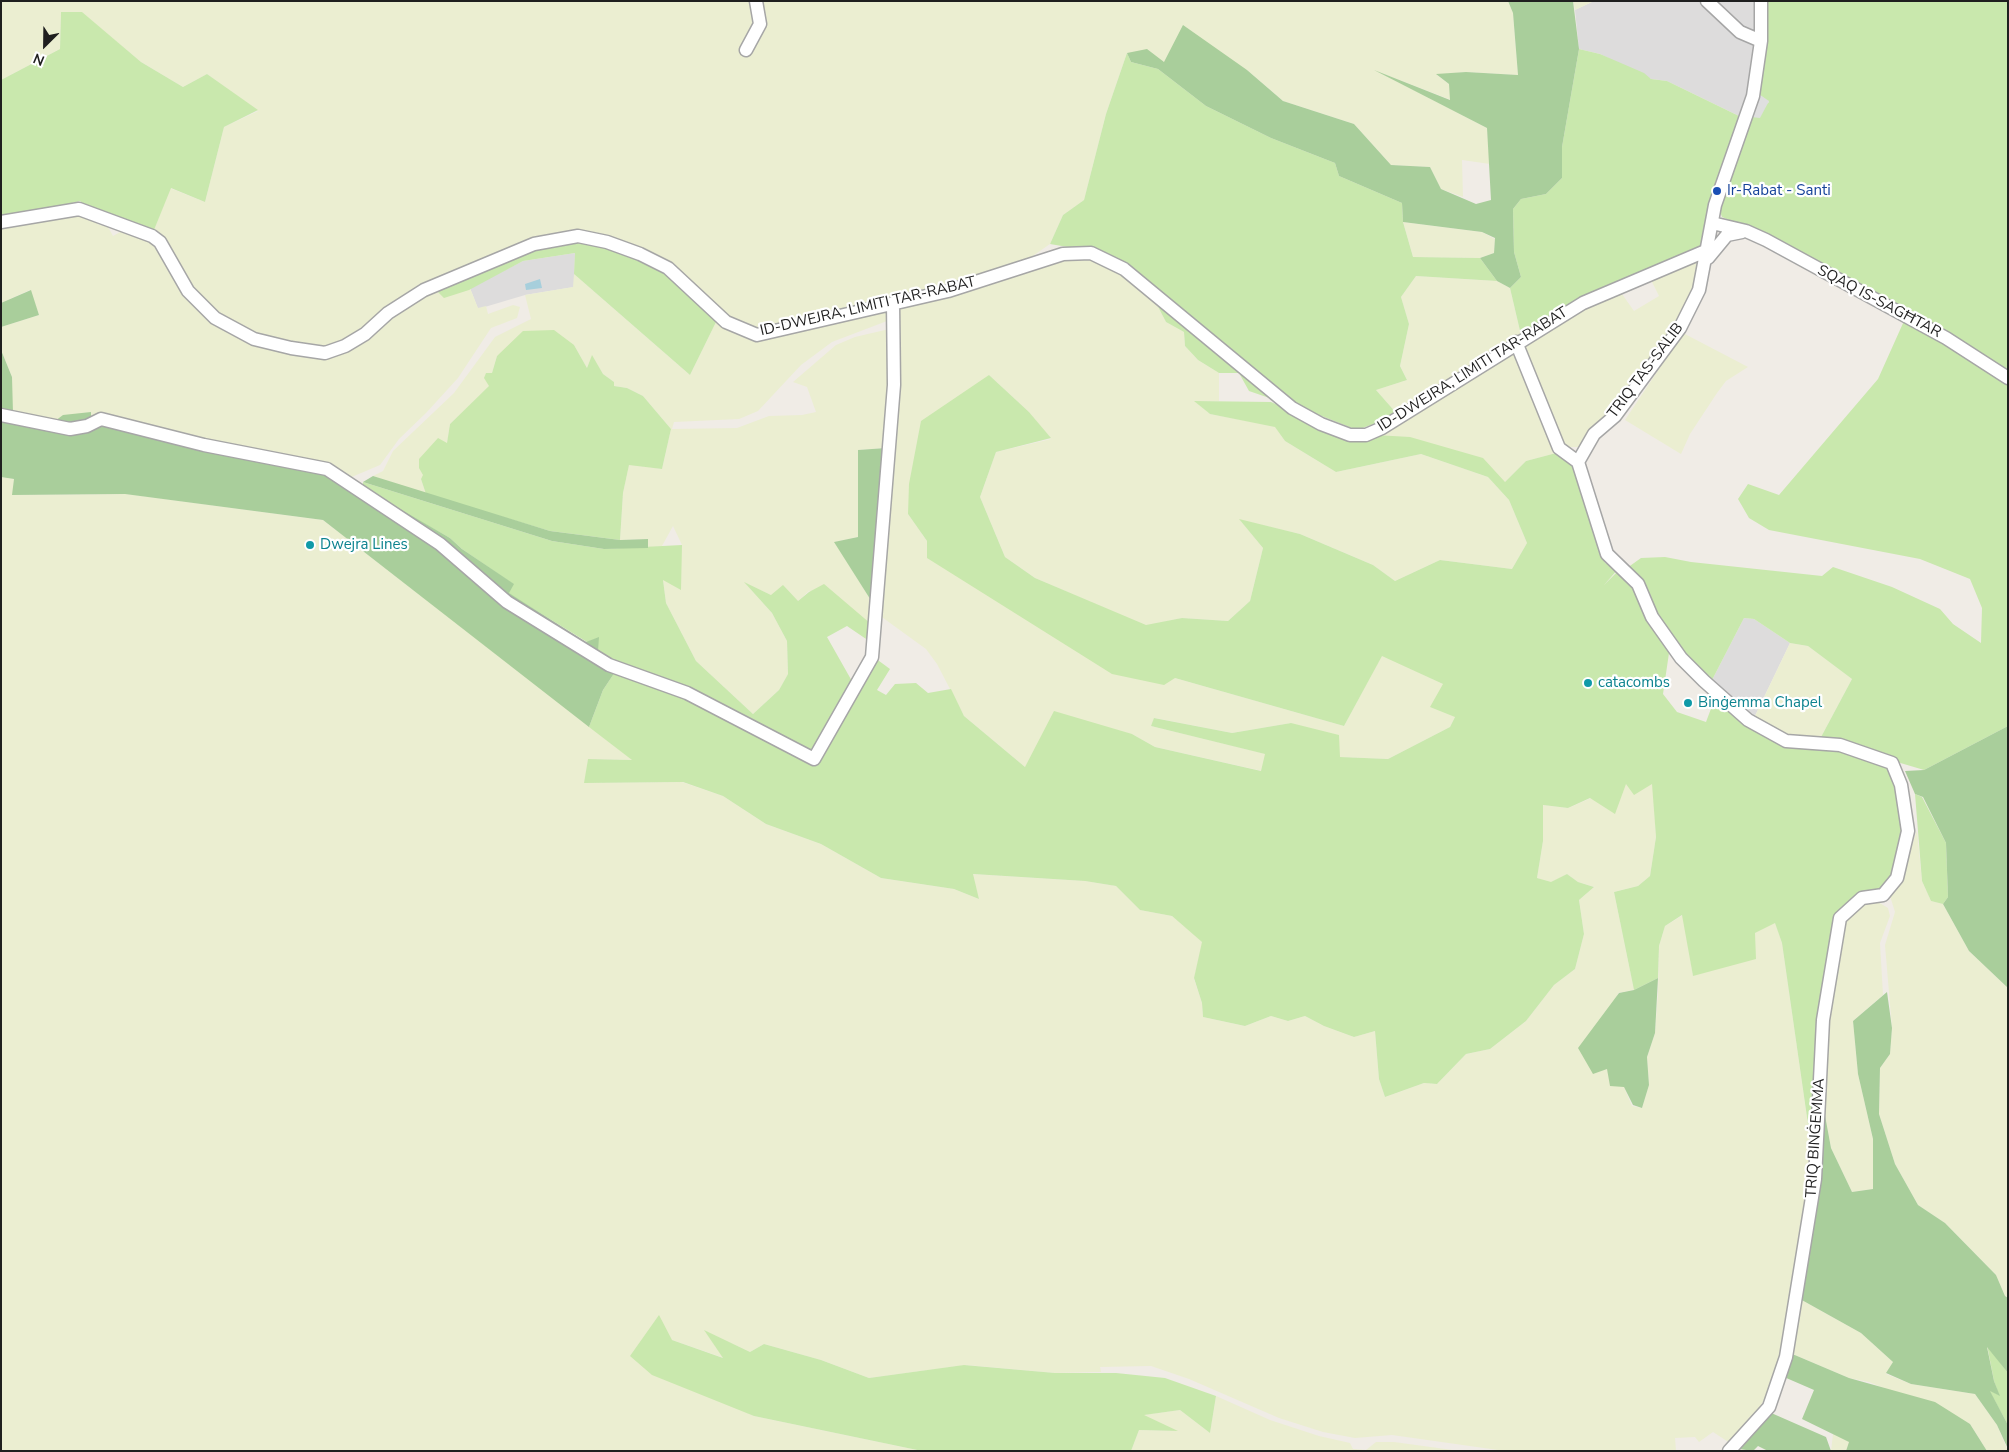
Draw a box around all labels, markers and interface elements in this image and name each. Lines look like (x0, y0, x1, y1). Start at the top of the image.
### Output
north arrow (20, 20, 70, 70)
text: N (30, 48, 47, 70)
place label: Ir-Rabat - Santi (1727, 182, 1831, 200)
marker: Ir-Rabat - Santi (1711, 185, 1723, 197)
street label: SQAQ IS-SAGĦTAR (1814, 262, 1944, 342)
street label: ID-DWEJRA, LIMITI TAR-RABAT (758, 273, 978, 341)
street label: ID-DWEJRA, LIMITI TAR-RABAT (1375, 304, 1571, 436)
street label: TRIQ TAS-SALIB (1604, 320, 1688, 422)
place label: Dwejra Lines (320, 536, 408, 554)
marker: Dwejra Lines (304, 539, 316, 551)
place label: catacombs (1598, 674, 1670, 692)
marker: catacombs (1582, 677, 1594, 689)
place label: Binġemma Chapel (1698, 694, 1822, 712)
marker: Binġemma Chapel (1682, 697, 1694, 709)
street label: TRIQ BINĠEMMA (1803, 1078, 1829, 1198)

